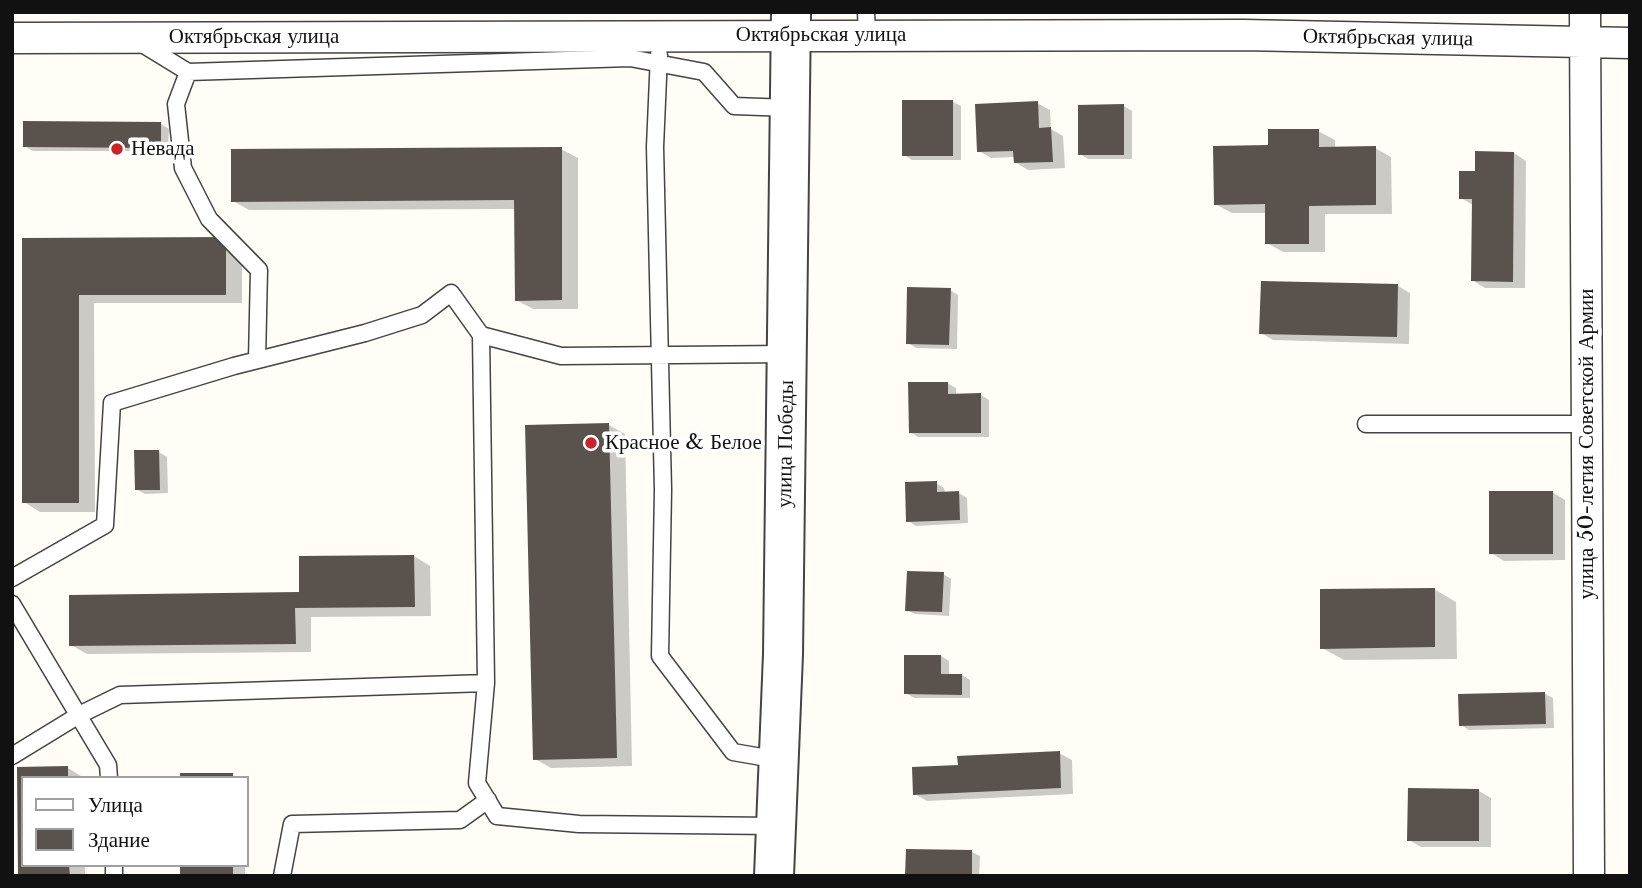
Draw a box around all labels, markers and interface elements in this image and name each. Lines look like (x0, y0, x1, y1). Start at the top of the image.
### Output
street label: Октябрьская улица (736, 22, 906, 48)
street label: Октябрьская улица (169, 24, 339, 50)
street label: Октябрьская улица (1303, 24, 1473, 52)
place label: Невада (131, 136, 194, 162)
marker: Невада (109, 141, 125, 157)
street label: улица 50-летия Советской Армии (1574, 289, 1600, 599)
street label: улица Победы (772, 380, 800, 508)
place label: Красное & Белое (605, 430, 762, 456)
marker: Красное & Белое (583, 435, 599, 451)
legend (21, 776, 248, 867)
text: Улица (88, 792, 143, 818)
text: Здание (88, 827, 150, 853)

